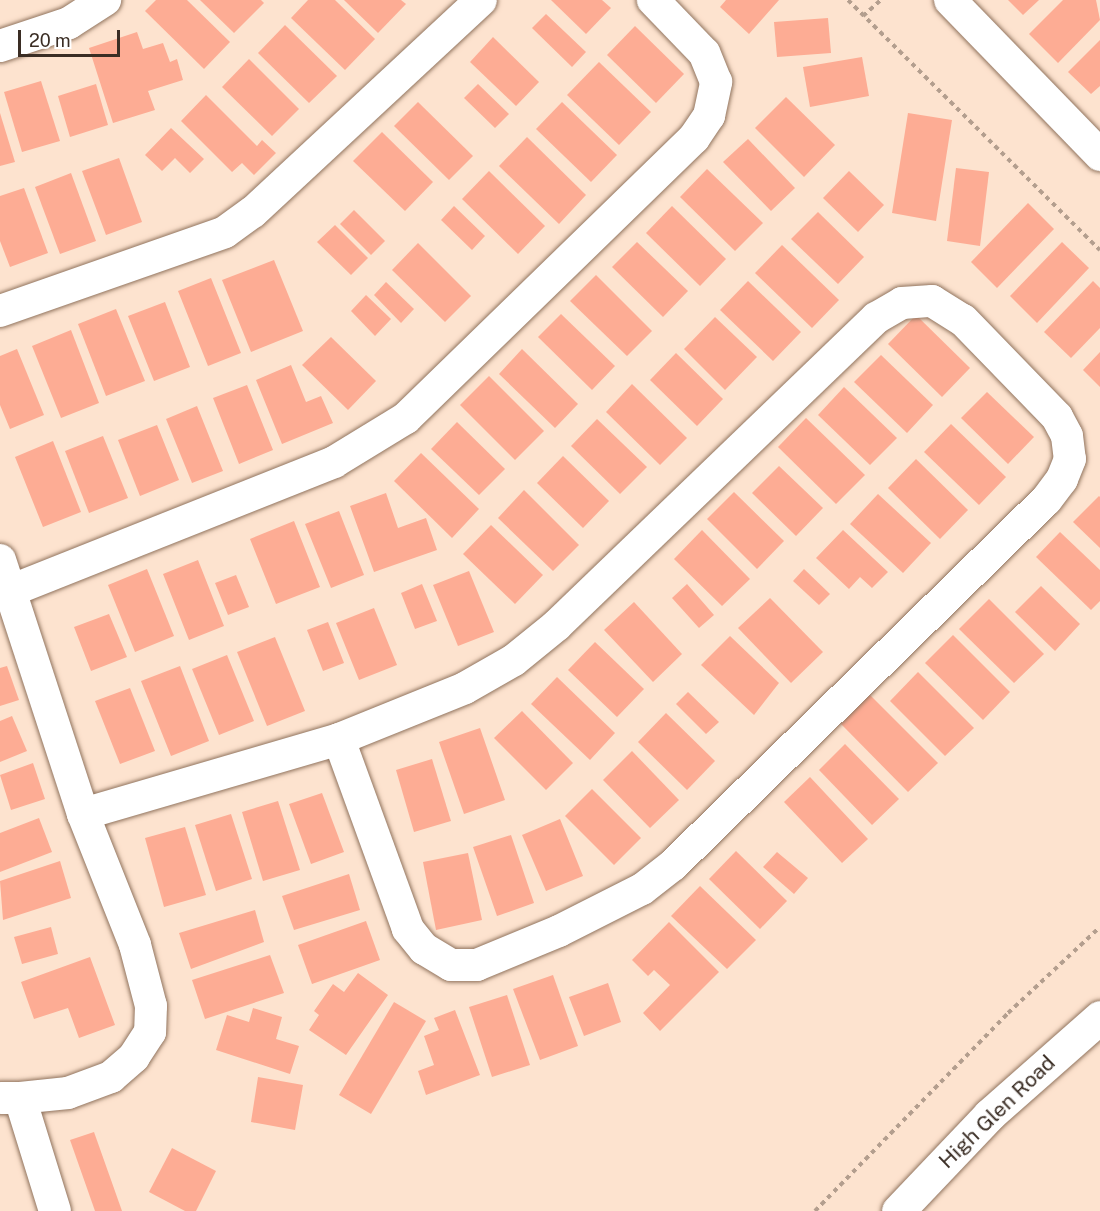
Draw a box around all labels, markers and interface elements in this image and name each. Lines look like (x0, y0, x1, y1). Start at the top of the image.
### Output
scale bar (21, 18, 123, 56)
text: 20 m (29, 30, 71, 51)
street label: High Glen Road (934, 1050, 1060, 1174)

